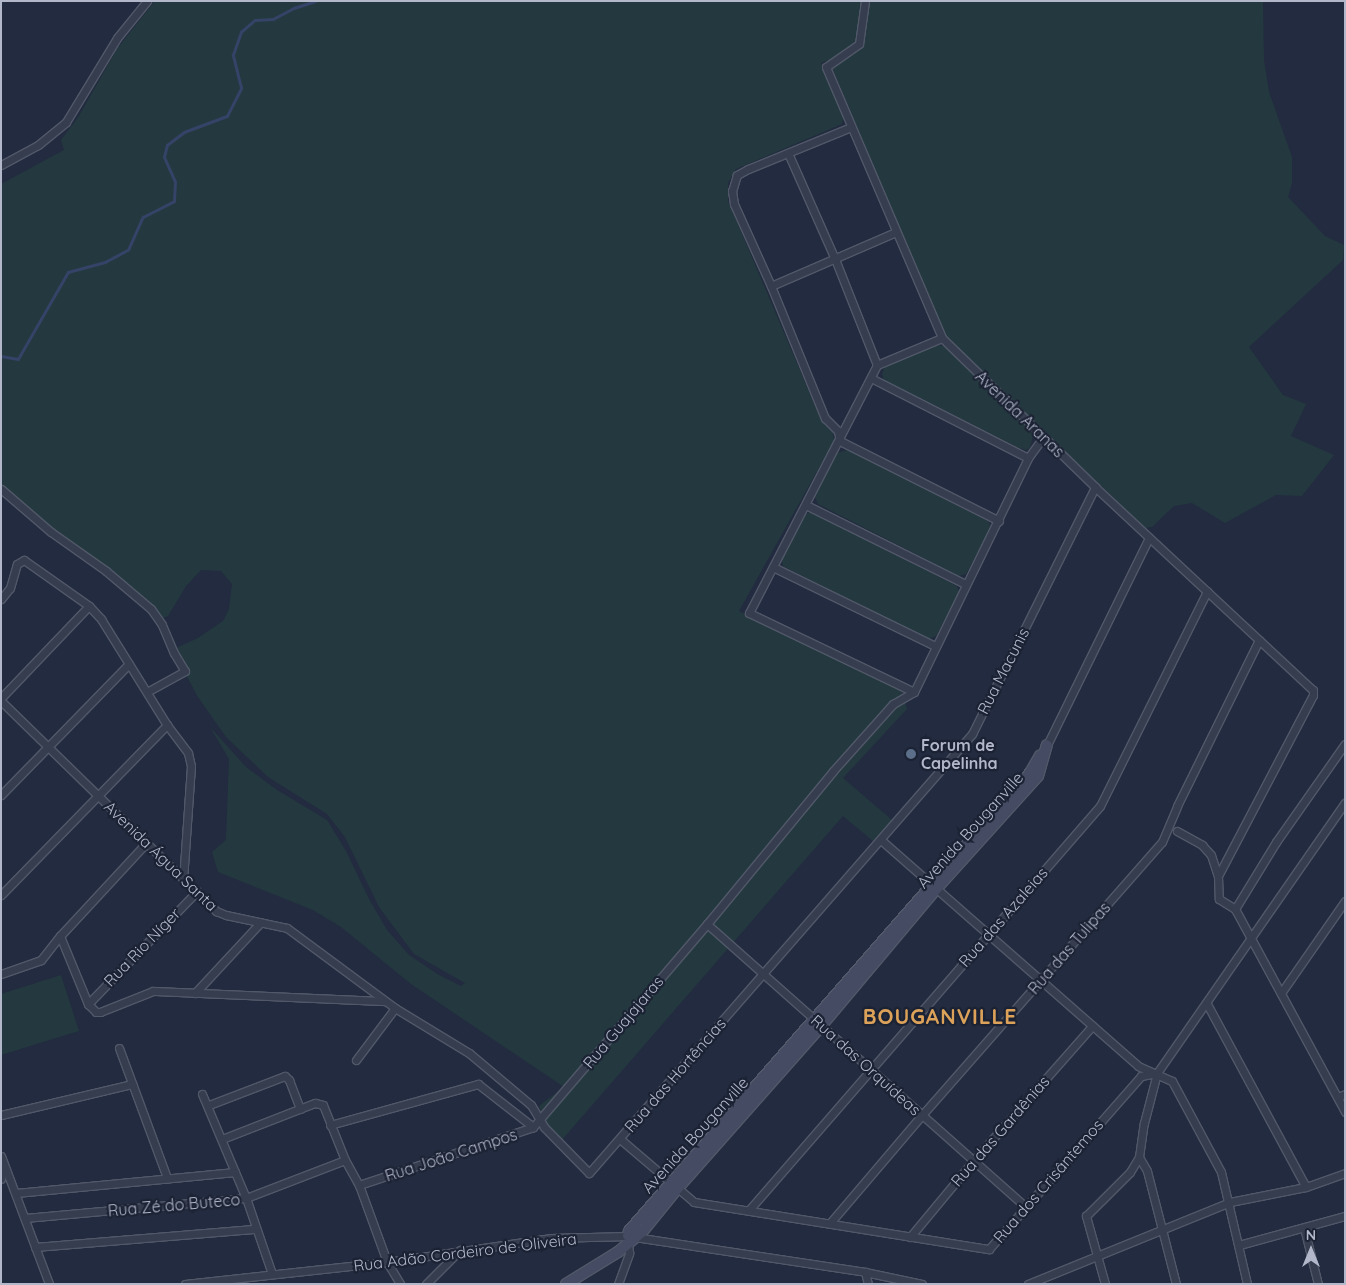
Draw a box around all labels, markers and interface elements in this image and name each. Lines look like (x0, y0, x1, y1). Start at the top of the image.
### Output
street label: Avenida Aranas (972, 367, 1068, 461)
street label: Rua Macunis (973, 625, 1033, 717)
place label: Forum de Capelinha (921, 735, 998, 773)
marker: Forum de Capelinha (905, 748, 917, 760)
street label: Avenida Bouganville (913, 768, 1027, 892)
street label: Avenida Água Santa (100, 797, 222, 915)
street label: Rua das Azaleias (954, 863, 1052, 971)
street label: Rua das Tulipas (1024, 898, 1114, 998)
street label: Rua Rio Níger (100, 904, 184, 990)
street label: Rua Guajajaras (579, 972, 667, 1072)
district label: BOUGANVILLE (861, 1003, 1019, 1029)
street label: Rua das Orquídeas (807, 1011, 925, 1119)
street label: Rua das Hortências (620, 1014, 730, 1136)
street label: Rua das Gardênias (947, 1072, 1053, 1190)
street label: Avenida Bouganville (638, 1073, 752, 1197)
street label: Rua dos Crisântemos (989, 1115, 1107, 1247)
street label: Rua João Campos (382, 1125, 520, 1185)
street label: Rua Zé do Buteco (107, 1190, 241, 1220)
north arrow (1286, 1225, 1336, 1275)
text: N (1306, 1226, 1316, 1244)
street label: Rua Adão Cordeiro de Oliveira (352, 1229, 578, 1275)

